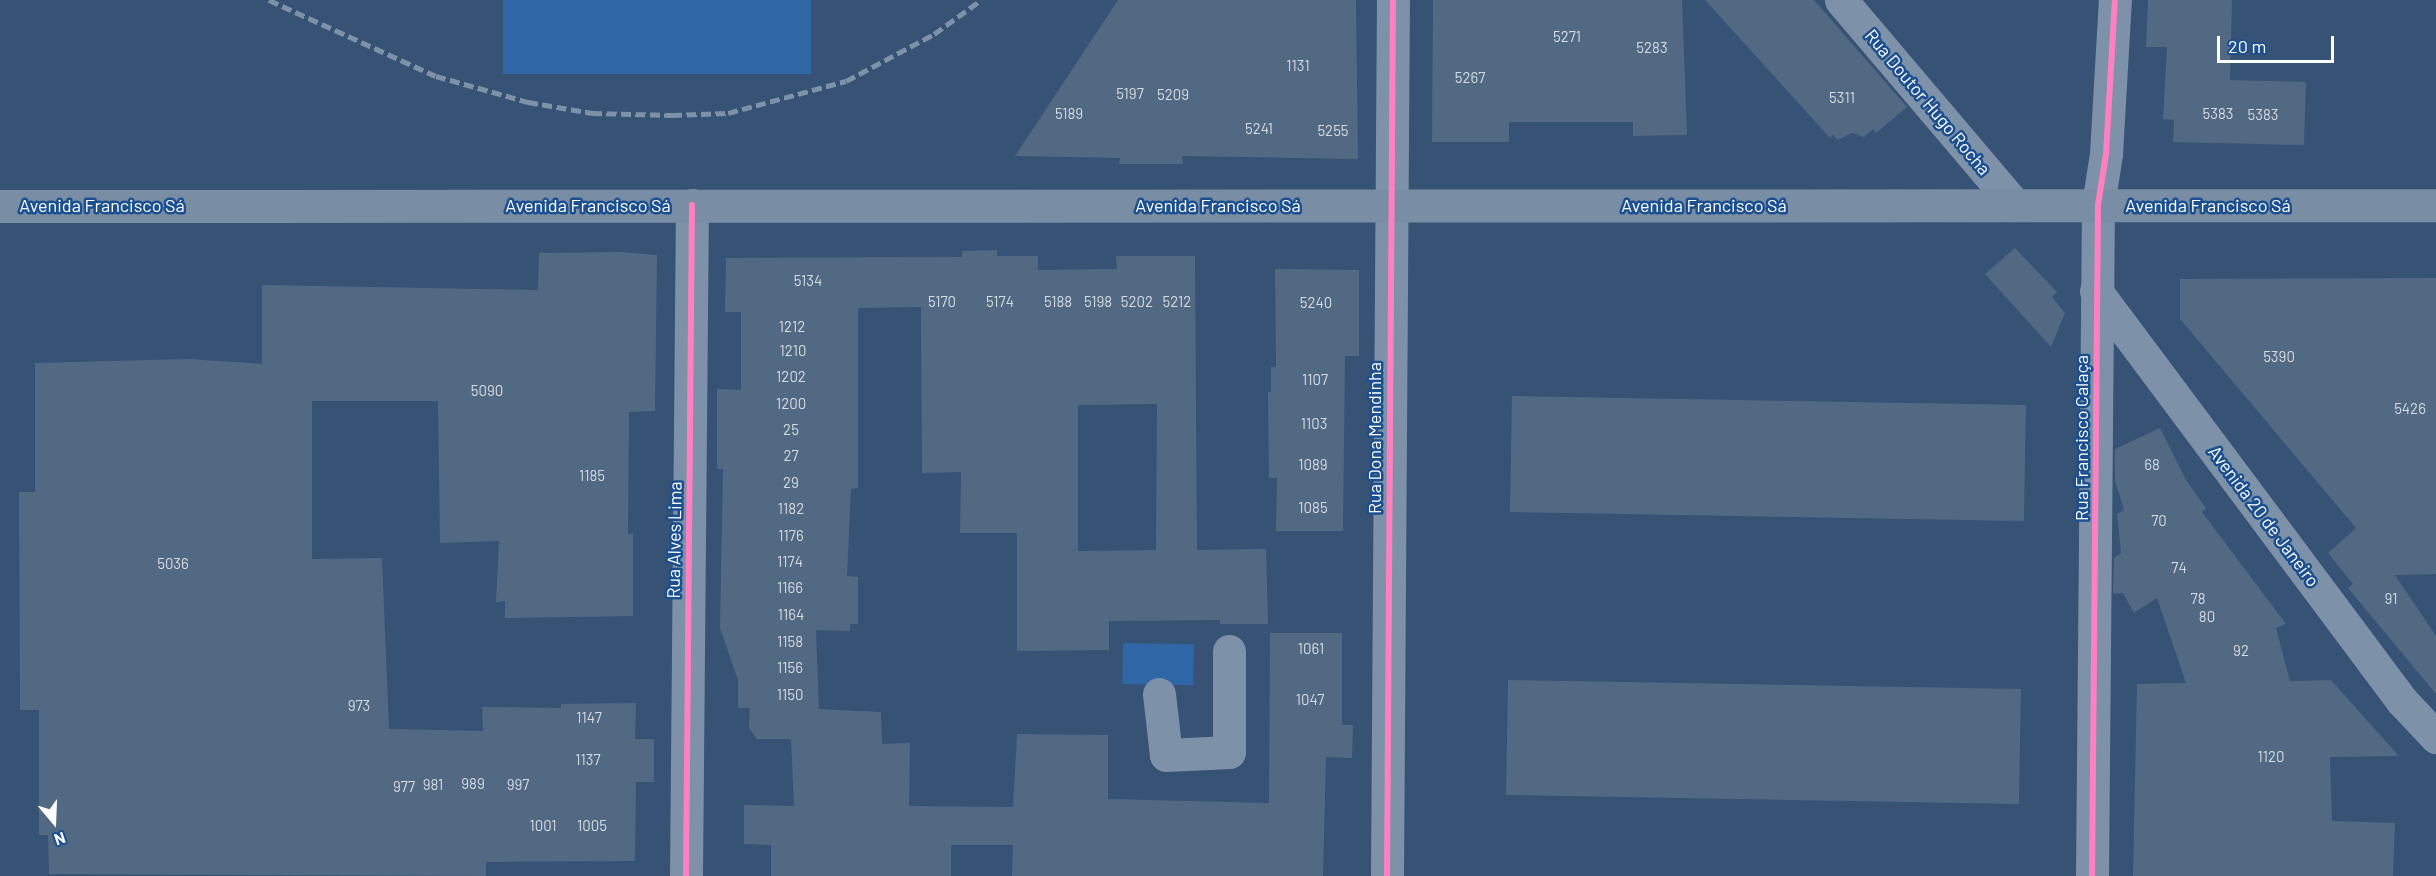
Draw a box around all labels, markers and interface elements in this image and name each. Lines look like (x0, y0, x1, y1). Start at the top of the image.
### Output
scale bar (2220, 24, 2337, 62)
street label: Rua Doutor Hugo Rocha (1861, 25, 1995, 179)
house number: 5271 (1553, 28, 1581, 46)
text: 20 m (2228, 35, 2266, 57)
house number: 5283 (1636, 39, 1668, 57)
house number: 1131 (1286, 57, 1310, 75)
house number: 5267 (1455, 69, 1485, 87)
house number: 5197 (1116, 85, 1144, 103)
house number: 5209 (1157, 86, 1189, 104)
house number: 5311 (1829, 89, 1855, 107)
house number: 5189 (1055, 105, 1083, 123)
house number: 5383 (2203, 105, 2233, 123)
house number: 5383 (2248, 106, 2278, 124)
house number: 5241 (1245, 120, 1273, 138)
house number: 5255 (1317, 122, 1349, 140)
street label: Avenida Francisco Sá (19, 194, 185, 216)
street label: Avenida Francisco Sá (505, 194, 671, 216)
street label: Avenida Francisco Sá (1135, 194, 1301, 216)
street label: Avenida Francisco Sá (1621, 194, 1787, 216)
street label: Avenida Francisco Sá (2125, 194, 2291, 216)
house number: 5134 (794, 272, 822, 290)
house number: 5170 (928, 293, 956, 311)
house number: 5174 (986, 293, 1014, 311)
house number: 5188 (1044, 293, 1072, 311)
house number: 5198 (1084, 293, 1112, 311)
house number: 5202 (1121, 293, 1153, 311)
house number: 5212 (1163, 293, 1191, 311)
house number: 5240 (1300, 294, 1332, 312)
house number: 1212 (779, 318, 805, 336)
house number: 1210 (780, 342, 806, 360)
house number: 5390 (2263, 348, 2295, 366)
street label: Rua Francisco Calaça (2070, 355, 2092, 521)
street label: Rua Dona Mendinha (1363, 362, 1385, 514)
house number: 1202 (776, 368, 806, 386)
house number: 1107 (1302, 371, 1328, 389)
house number: 5090 (471, 382, 503, 400)
house number: 1200 (776, 395, 806, 413)
house number: 5426 (2394, 400, 2426, 418)
house number: 1103 (1301, 415, 1327, 433)
house number: 25 (783, 421, 799, 439)
street label: Avenida 20 de Janeiro (2204, 441, 2324, 591)
house number: 27 (783, 447, 799, 465)
house number: 1089 (1298, 456, 1328, 474)
house number: 68 (2144, 456, 2160, 474)
house number: 1185 (579, 467, 605, 485)
house number: 29 (783, 474, 799, 492)
street label: Rua Alves Lima (662, 481, 686, 599)
house number: 1085 (1298, 499, 1328, 517)
house number: 1182 (778, 500, 804, 518)
house number: 70 (2151, 512, 2167, 530)
house number: 1176 (778, 527, 804, 545)
house number: 1174 (777, 553, 803, 571)
house number: 5036 (157, 555, 189, 573)
house number: 74 (2171, 559, 2187, 577)
house number: 1166 (777, 579, 803, 597)
house number: 78 (2191, 590, 2205, 608)
house number: 91 (2385, 590, 2397, 608)
house number: 1164 (778, 606, 804, 624)
house number: 80 (2199, 608, 2215, 626)
house number: 1158 (777, 633, 803, 651)
house number: 1061 (1298, 640, 1324, 658)
house number: 92 (2233, 642, 2249, 660)
house number: 1156 (777, 659, 803, 677)
house number: 1150 (777, 686, 803, 704)
house number: 1047 (1296, 691, 1324, 709)
house number: 973 (348, 697, 370, 715)
house number: 1147 (576, 709, 602, 727)
house number: 1120 (2257, 748, 2285, 766)
house number: 1137 (575, 751, 601, 769)
house number: 989 (461, 775, 485, 793)
house number: 981 (423, 776, 443, 794)
house number: 997 (507, 776, 529, 794)
house number: 977 (393, 778, 415, 796)
north arrow (24, 792, 84, 852)
house number: 1001 (529, 817, 557, 835)
house number: 1005 (577, 817, 607, 835)
text: N (52, 829, 68, 850)

